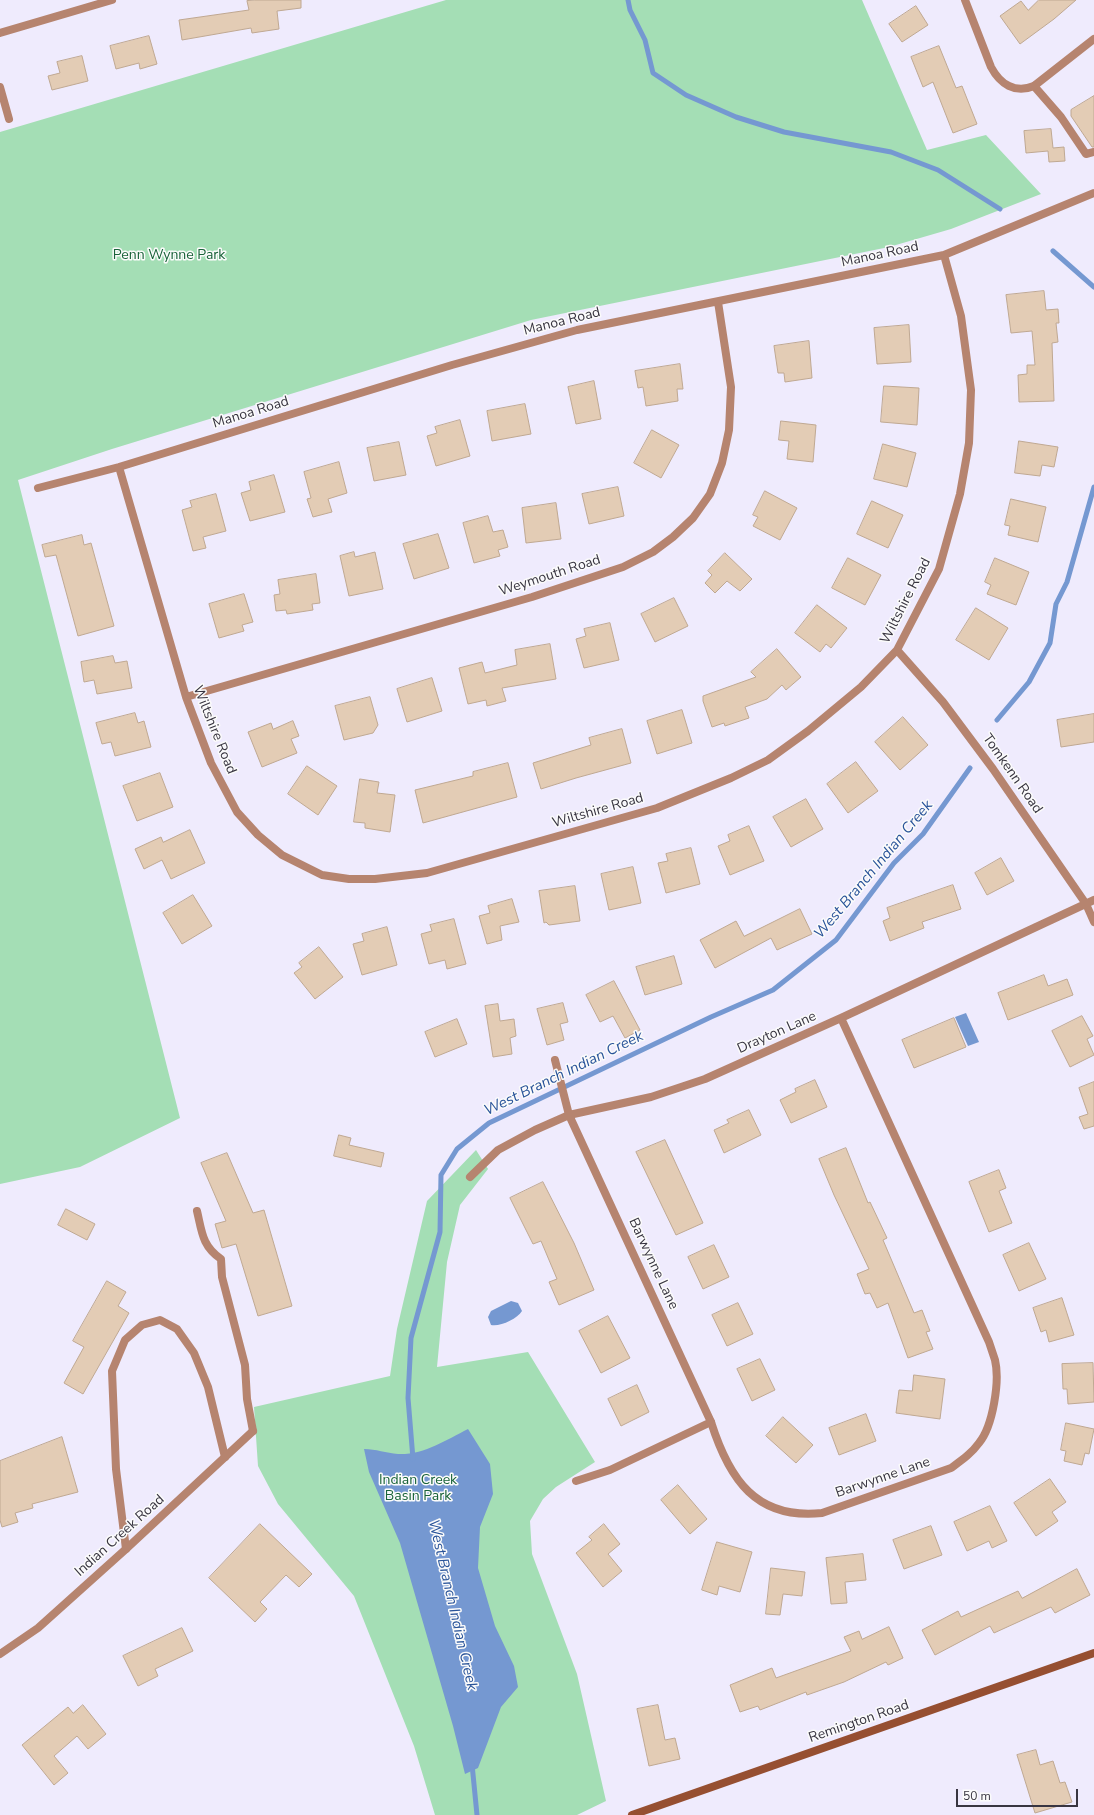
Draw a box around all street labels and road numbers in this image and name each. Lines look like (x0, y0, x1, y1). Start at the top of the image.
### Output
street label: Manoa Road (840, 239, 920, 271)
street label: Manoa Road (522, 304, 602, 340)
street label: Manoa Road (211, 393, 291, 433)
street label: Weymouth Road (497, 552, 603, 600)
street label: Wiltshire Road (877, 555, 935, 647)
street label: Wiltshire Road (189, 683, 239, 777)
street label: Tomkenn Road (978, 731, 1046, 817)
street label: Wiltshire Road (550, 790, 646, 832)
street label: Drayton Lane (735, 1008, 819, 1058)
street label: Barwynne Lane (624, 1216, 682, 1312)
street label: Barwynne Lane (833, 1454, 933, 1502)
street label: Indian Creek Road (72, 1492, 168, 1580)
street label: Remington Road (807, 1697, 911, 1747)

